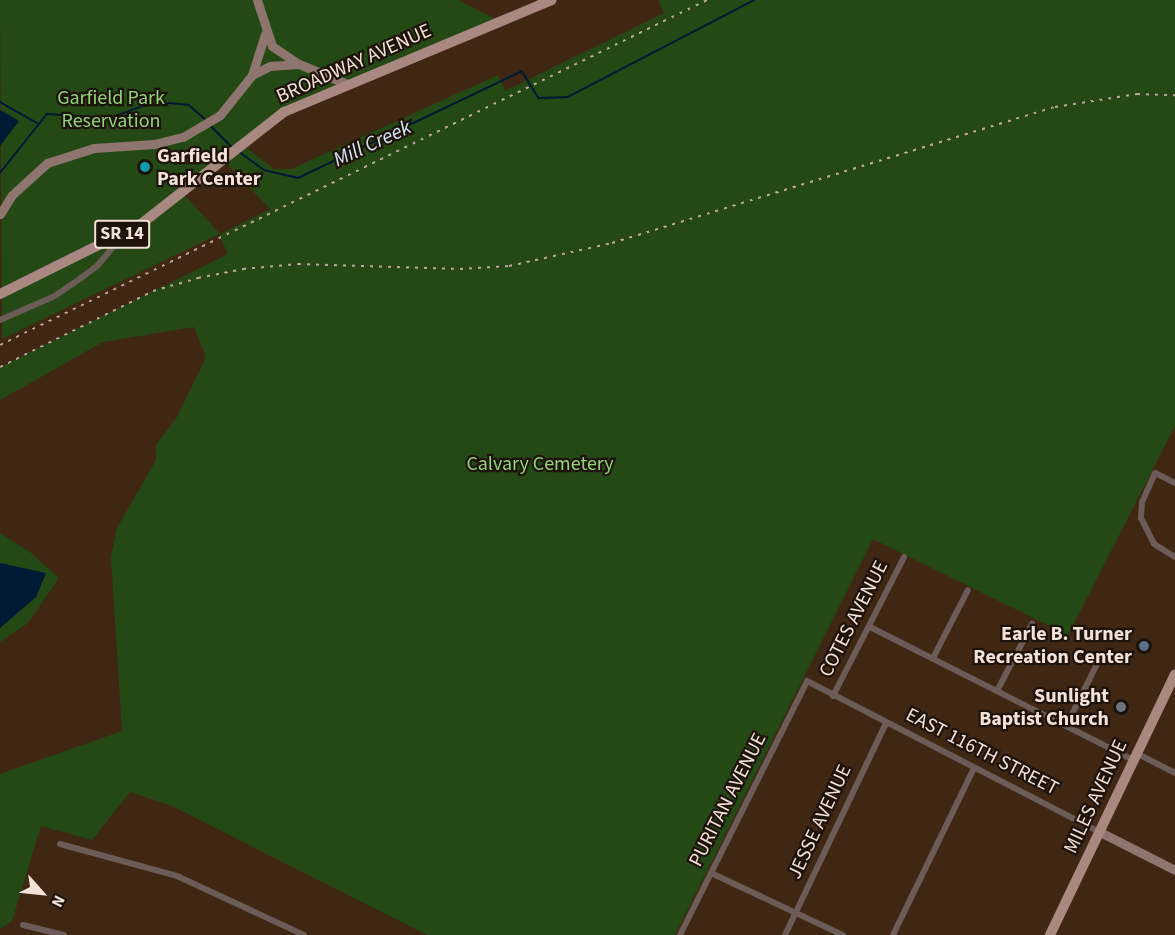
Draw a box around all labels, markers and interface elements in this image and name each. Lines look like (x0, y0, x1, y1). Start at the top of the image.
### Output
street label: BROADWAY AVENUE (273, 19, 435, 109)
park label: Garfield Park Reservation (57, 87, 165, 134)
water label: Mill Creek (329, 114, 415, 172)
place label: Garfield Park Center (157, 144, 261, 191)
marker: Garfield Park Center (138, 160, 152, 174)
road number: SR 14 (94, 219, 150, 249)
park label: Calvary Cemetery (466, 452, 614, 476)
street label: COTES AVENUE (814, 557, 894, 681)
place label: Earle B. Turner Recreation Center (973, 622, 1132, 669)
marker: Earle B. Turner Recreation Center (1137, 639, 1151, 653)
place label: Sunlight Baptist Church (979, 684, 1109, 731)
marker: Sunlight Baptist Church (1114, 700, 1128, 714)
street label: EAST 116TH STREET (902, 703, 1062, 801)
street label: PURITAN AVENUE (684, 729, 772, 871)
street label: MILES AVENUE (1059, 736, 1133, 858)
street label: JESSE AVENUE (783, 761, 857, 883)
north arrow (12, 863, 72, 923)
text: N (46, 891, 70, 911)

